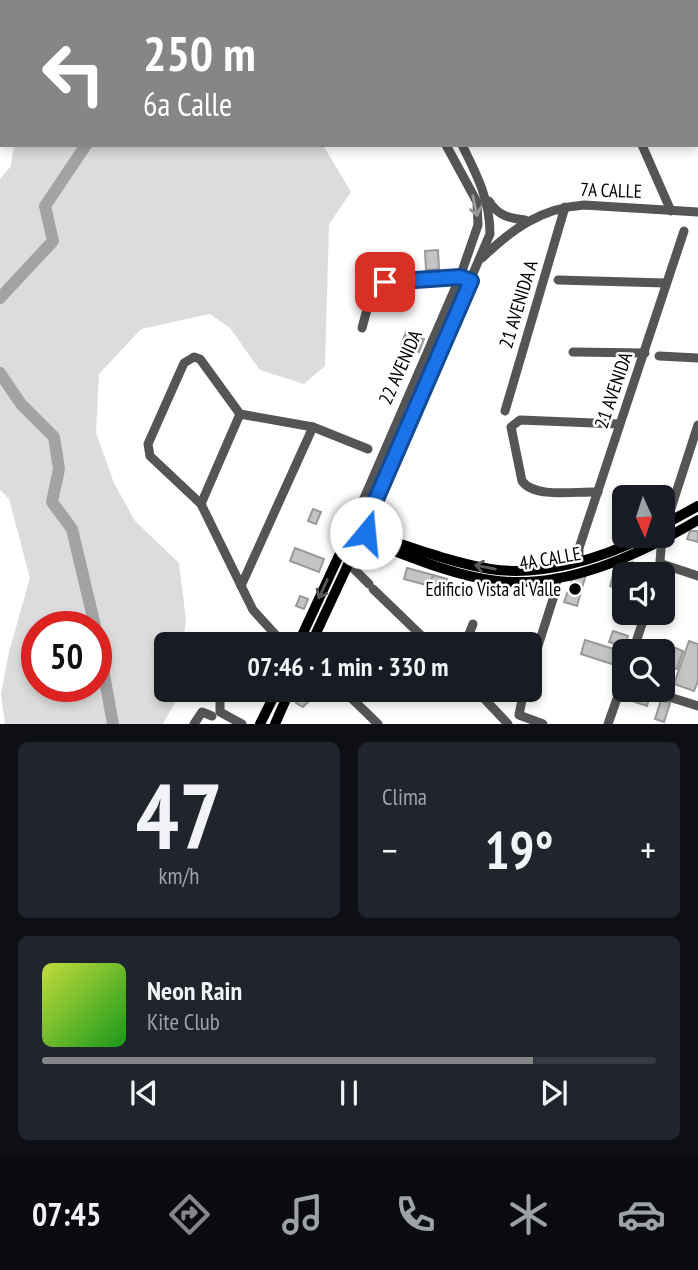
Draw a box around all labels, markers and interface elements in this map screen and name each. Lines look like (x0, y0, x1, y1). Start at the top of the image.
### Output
text: 250 m (143, 21, 256, 85)
icon: left (28, 28, 119, 119)
text: 6a Calle (143, 83, 232, 125)
street label: 7A CALLE (580, 177, 642, 203)
one-way arrow (470, 195, 483, 217)
pin (355, 252, 415, 312)
street label: 21 AVENIDA A (493, 257, 543, 351)
icon: arrive (366, 263, 404, 301)
street label: 22 AVENIDA (373, 326, 427, 408)
street label: 21 AVENIDA (589, 349, 637, 431)
north arrow (612, 485, 676, 548)
map controls (612, 485, 675, 702)
position arrow (329, 496, 403, 570)
street label: 4A CALLE (517, 541, 583, 575)
one-way arrow (474, 560, 497, 574)
button: sound (612, 562, 675, 625)
place label: Edificio Vista al Valle (425, 577, 561, 601)
one-way arrow (316, 578, 330, 599)
marker: Edificio Vista al Valle (567, 581, 583, 597)
speed limit sign: 50 (21, 611, 112, 702)
button: search (612, 639, 675, 702)
text: 07:46 · 1 min · 330 m (248, 650, 448, 683)
text: 47 (136, 756, 223, 874)
text: Clima (382, 782, 427, 811)
text: 19° (485, 816, 553, 883)
text: − (382, 825, 398, 874)
text: + (640, 825, 656, 874)
text: km/h (159, 861, 199, 890)
text: Neon Rain (147, 974, 242, 1007)
text: Kite Club (147, 1007, 220, 1036)
icon: previous (125, 1074, 163, 1112)
icon: pause (330, 1074, 368, 1112)
icon: next (535, 1074, 573, 1112)
icon: directions (165, 1190, 214, 1239)
icon: music (278, 1190, 327, 1239)
icon: phone (391, 1190, 440, 1239)
icon: climate (504, 1190, 553, 1239)
icon: car (617, 1190, 666, 1239)
text: 07:45 (32, 1193, 101, 1235)

